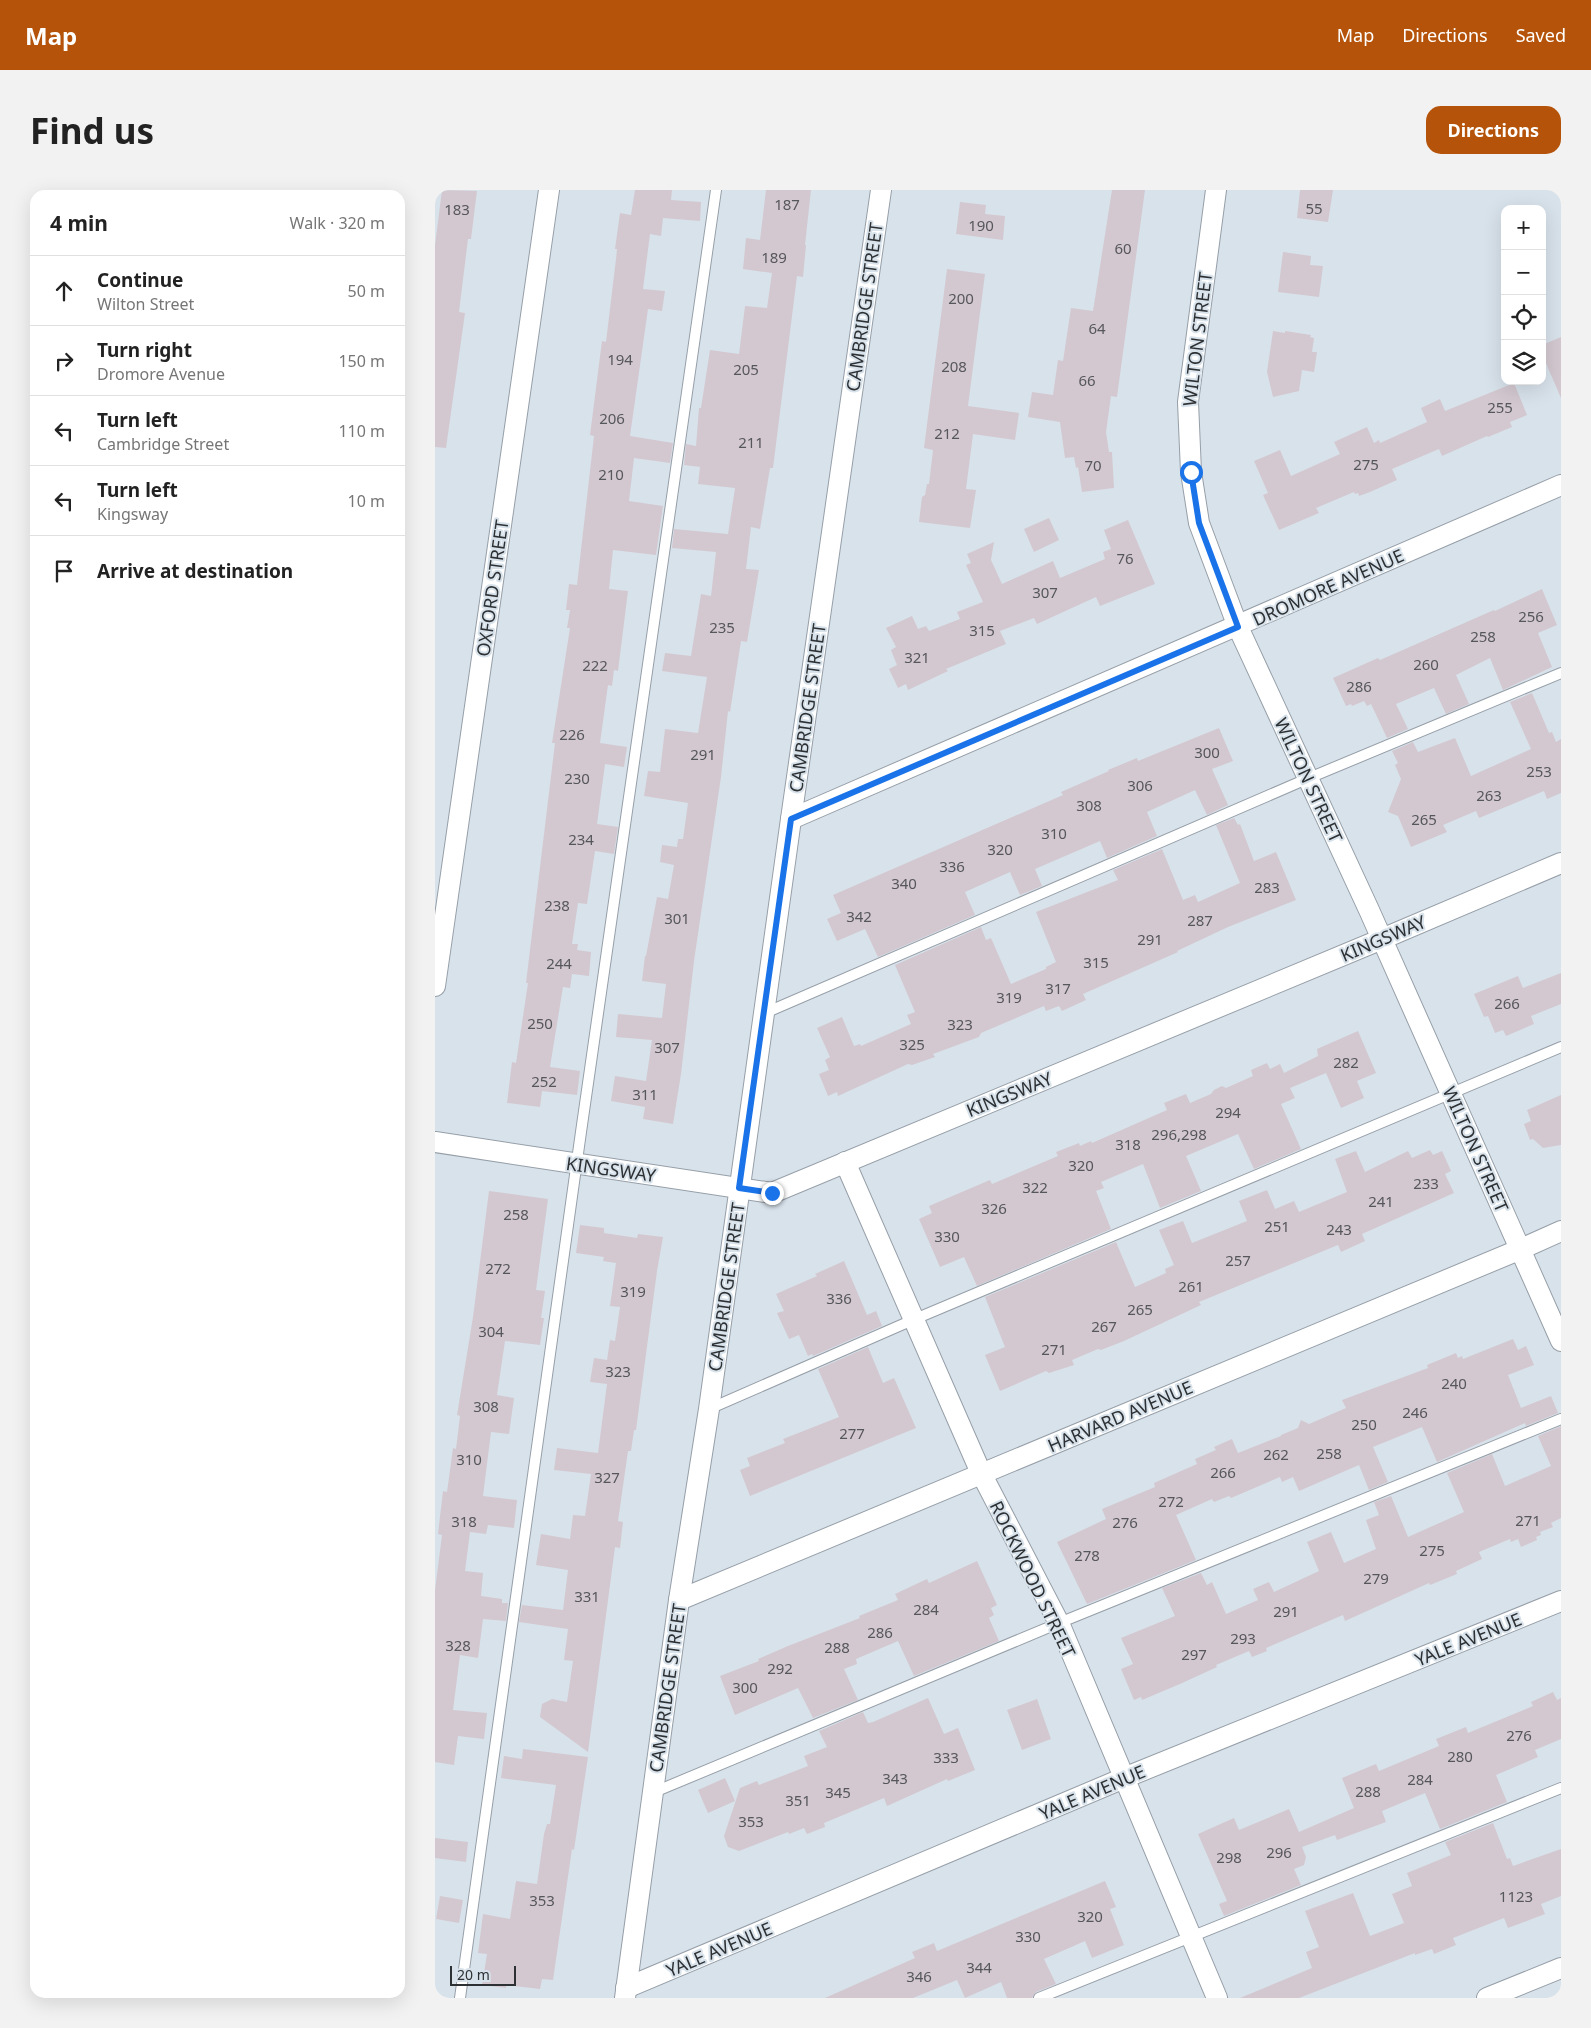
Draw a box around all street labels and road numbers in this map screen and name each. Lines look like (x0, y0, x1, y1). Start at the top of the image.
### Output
street label: CAMBRIDGE STREET (840, 221, 888, 393)
street label: WILTON STREET (1177, 270, 1217, 408)
street label: OXFORD STREET (471, 518, 513, 658)
street label: DROMORE AVENUE (1249, 543, 1407, 631)
street label: CAMBRIDGE STREET (783, 622, 831, 794)
street label: WILTON STREET (1270, 714, 1348, 846)
street label: KINGSWAY (1337, 909, 1430, 967)
street label: KINGSWAY (963, 1066, 1056, 1122)
street label: WILTON STREET (1438, 1082, 1514, 1216)
street label: KINGSWAY (564, 1151, 658, 1187)
street label: CAMBRIDGE STREET (702, 1201, 750, 1373)
street label: HARVARD AVENUE (1044, 1375, 1196, 1457)
street label: ROCKWOOD STREET (985, 1497, 1081, 1661)
street label: CAMBRIDGE STREET (643, 1602, 691, 1774)
street label: YALE AVENUE (1411, 1607, 1525, 1671)
street label: YALE AVENUE (1035, 1759, 1149, 1825)
street label: YALE AVENUE (662, 1916, 776, 1982)

